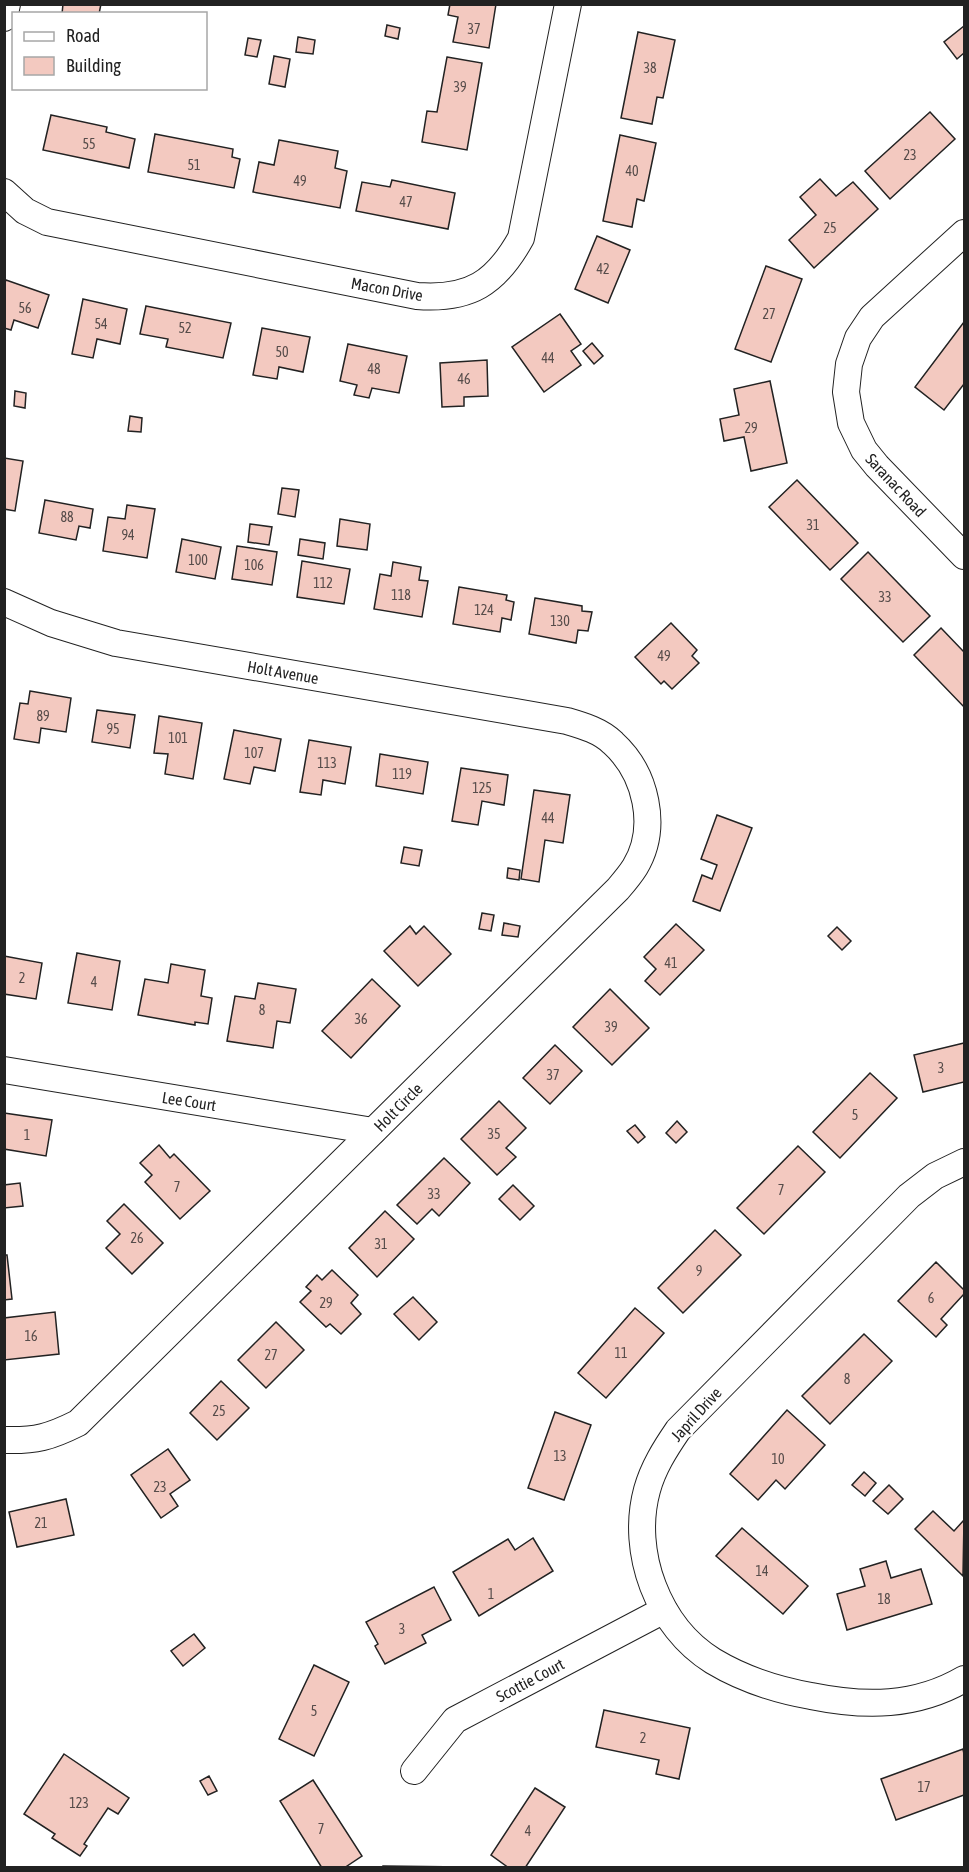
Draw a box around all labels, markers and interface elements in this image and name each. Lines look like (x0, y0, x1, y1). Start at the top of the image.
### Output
legend (12, 12, 207, 90)
house number: 37 (467, 21, 481, 37)
text: Road (66, 25, 100, 46)
text: Building (66, 55, 121, 76)
house number: 38 (643, 60, 657, 76)
house number: 39 (453, 79, 467, 95)
house number: 55 (82, 136, 96, 152)
house number: 23 (903, 147, 917, 163)
house number: 51 (187, 157, 201, 173)
house number: 40 (625, 163, 639, 179)
house number: 49 (293, 173, 307, 189)
house number: 47 (399, 194, 413, 210)
house number: 25 (823, 220, 837, 236)
house number: 42 (596, 261, 610, 277)
street label: Macon Drive (350, 274, 424, 304)
house number: 56 (18, 300, 32, 316)
house number: 27 (762, 306, 776, 322)
house number: 54 (94, 316, 108, 332)
house number: 52 (178, 320, 192, 336)
house number: 50 (275, 344, 289, 360)
house number: 44 (541, 350, 555, 366)
house number: 48 (367, 361, 381, 377)
house number: 46 (457, 371, 471, 387)
house number: 29 (744, 420, 758, 436)
street label: Saranac Road (862, 450, 930, 520)
house number: 88 (60, 509, 74, 525)
house number: 31 (806, 517, 820, 533)
house number: 94 (121, 527, 135, 543)
house number: 100 (188, 552, 208, 568)
house number: 106 (244, 557, 264, 573)
house number: 112 (313, 575, 333, 591)
house number: 118 (391, 587, 411, 603)
house number: 33 (878, 589, 892, 605)
house number: 124 (474, 602, 494, 618)
house number: 130 (550, 613, 570, 629)
house number: 49 (657, 648, 671, 664)
street label: Holt Avenue (246, 657, 320, 687)
house number: 89 (36, 708, 50, 724)
house number: 95 (106, 721, 120, 737)
house number: 101 (168, 730, 188, 746)
house number: 107 (244, 745, 264, 761)
house number: 113 (317, 755, 337, 771)
house number: 119 (392, 766, 412, 782)
house number: 125 (472, 780, 492, 796)
house number: 44 (541, 810, 555, 826)
house number: 41 (664, 955, 678, 971)
house number: 2 (19, 970, 25, 986)
house number: 4 (91, 974, 98, 990)
house number: 8 (259, 1002, 266, 1018)
house number: 36 (354, 1011, 368, 1027)
house number: 39 (604, 1019, 618, 1035)
house number: 3 (938, 1060, 944, 1076)
house number: 37 (546, 1067, 560, 1083)
street label: Holt Circle (370, 1079, 426, 1135)
street label: Lee Court (161, 1088, 218, 1114)
house number: 5 (852, 1107, 858, 1123)
house number: 35 (487, 1126, 501, 1142)
house number: 1 (24, 1127, 30, 1143)
house number: 7 (174, 1179, 180, 1195)
house number: 7 (778, 1182, 784, 1198)
house number: 33 (427, 1186, 441, 1202)
house number: 26 (130, 1230, 144, 1246)
house number: 31 (374, 1236, 388, 1252)
house number: 9 (696, 1263, 702, 1279)
house number: 6 (928, 1290, 935, 1306)
house number: 29 (319, 1295, 333, 1311)
house number: 16 (24, 1328, 38, 1344)
house number: 11 (614, 1345, 628, 1361)
house number: 27 (264, 1347, 278, 1363)
house number: 8 (844, 1371, 851, 1387)
street label: Japril Drive (667, 1383, 726, 1445)
house number: 25 (212, 1403, 226, 1419)
house number: 13 (553, 1448, 567, 1464)
house number: 10 (771, 1451, 785, 1467)
house number: 23 (153, 1479, 167, 1495)
house number: 21 (34, 1515, 48, 1531)
house number: 14 (755, 1563, 769, 1579)
house number: 1 (488, 1586, 494, 1602)
house number: 18 (877, 1591, 891, 1607)
house number: 3 (399, 1621, 405, 1637)
street label: Scottie Court (493, 1654, 567, 1705)
house number: 5 (311, 1703, 317, 1719)
house number: 2 (640, 1730, 646, 1746)
house number: 17 (917, 1779, 931, 1795)
house number: 123 (69, 1795, 89, 1811)
house number: 7 (318, 1821, 324, 1837)
house number: 4 (525, 1823, 532, 1839)

